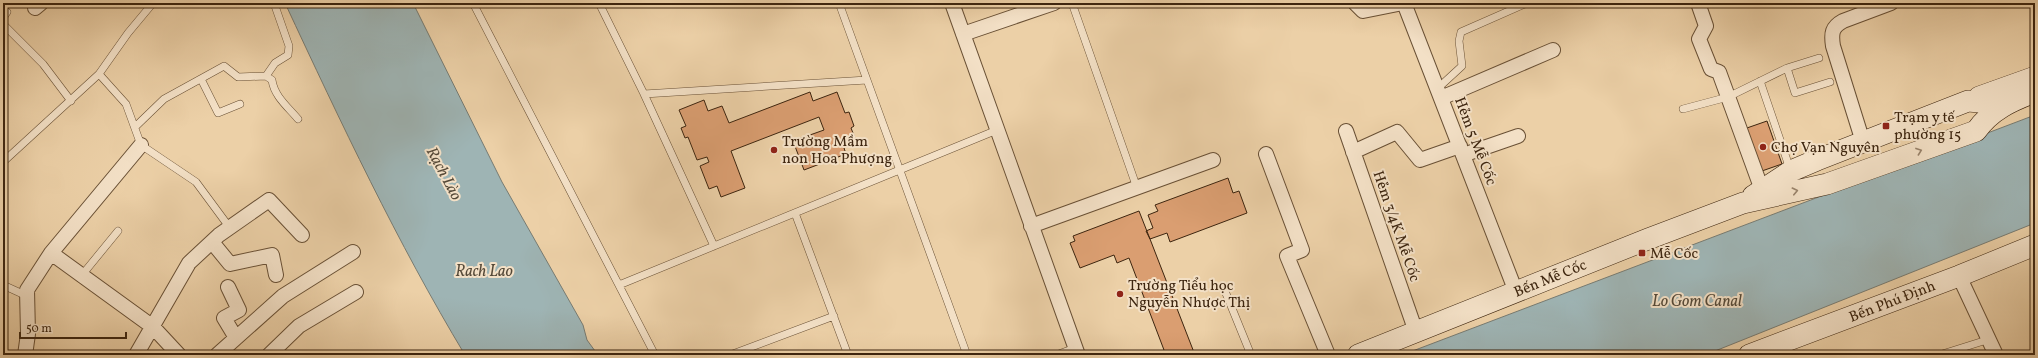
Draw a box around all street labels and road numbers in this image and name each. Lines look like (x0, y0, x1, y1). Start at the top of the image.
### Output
street label: Hẻm 5 Mễ Cốc (1448, 94, 1501, 189)
street label: Hẻm 3/4K Mễ Cốc (1367, 168, 1425, 285)
street label: Bến Mễ Cốc (1511, 255, 1590, 303)
street label: Bến Phú Định (1846, 276, 1939, 328)

